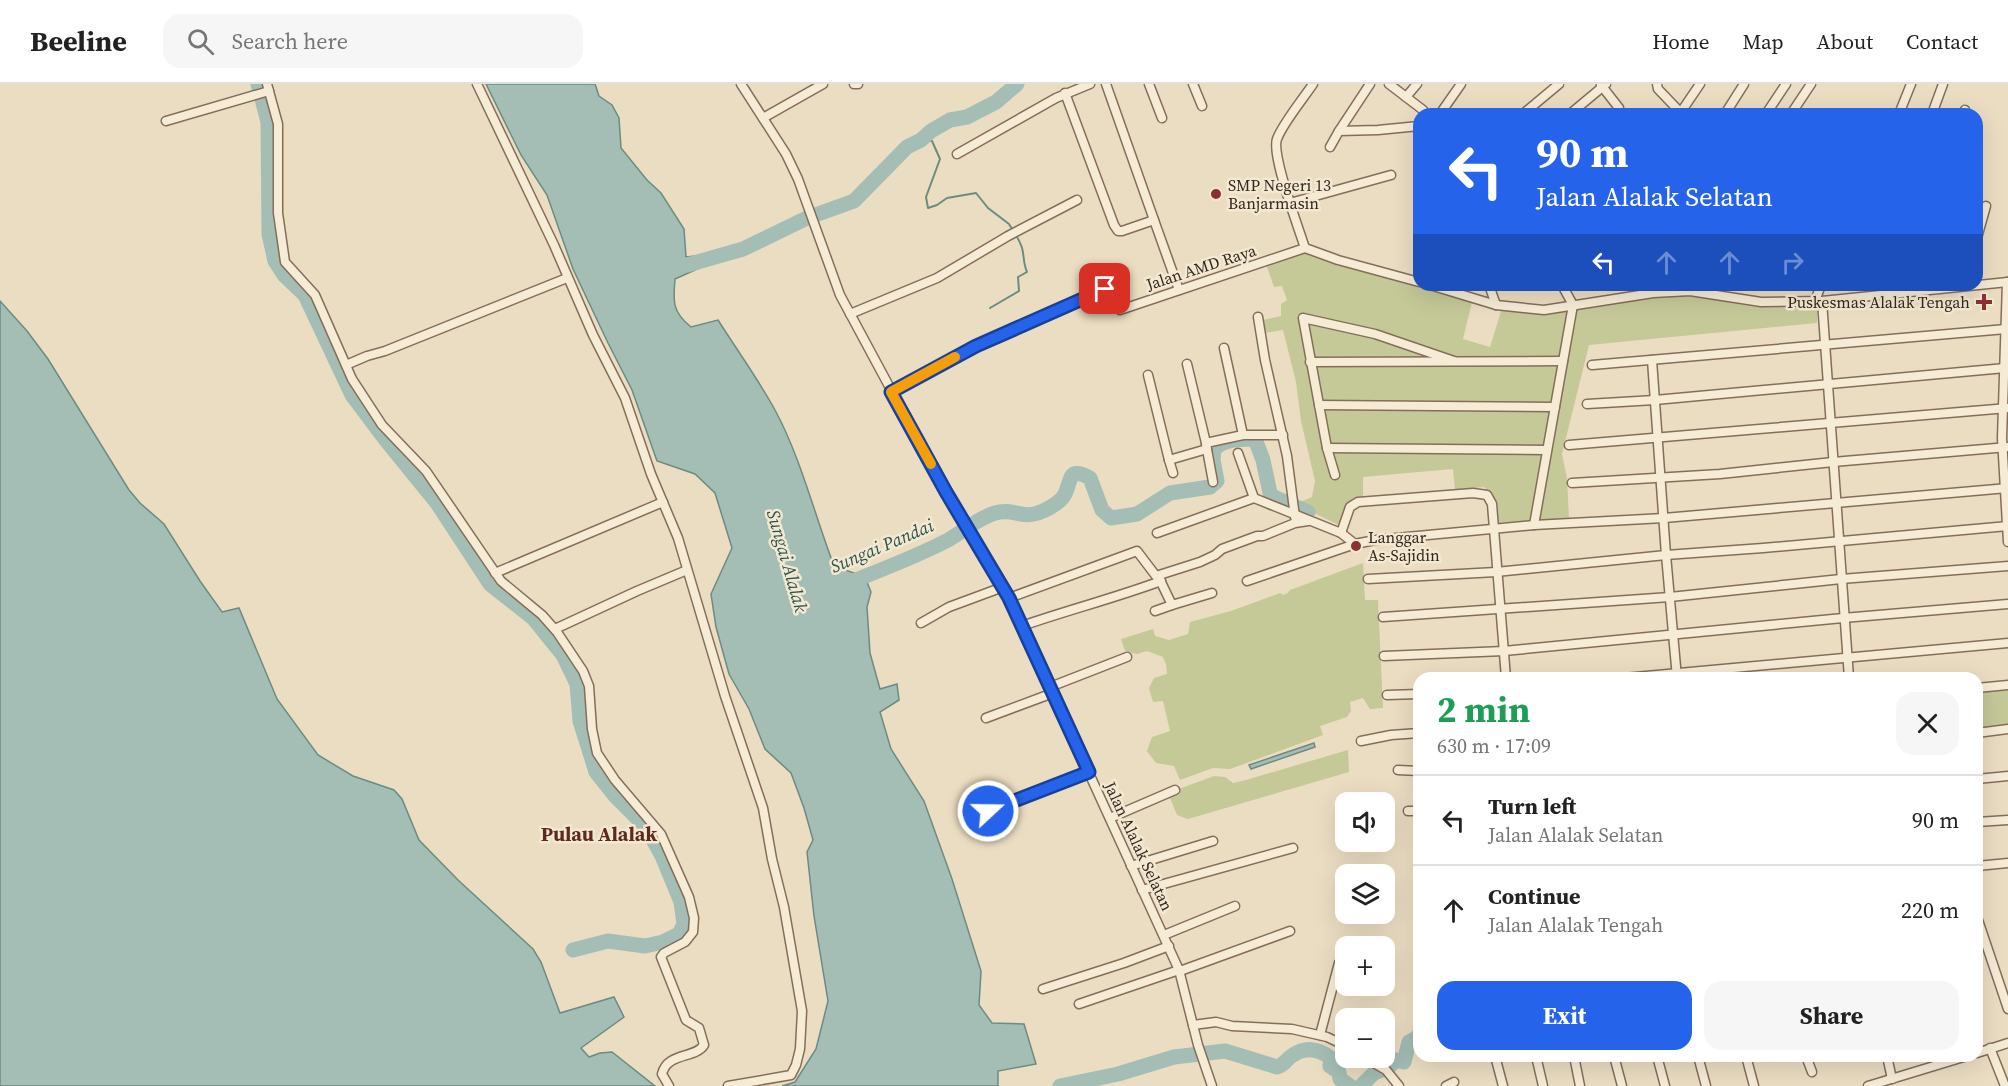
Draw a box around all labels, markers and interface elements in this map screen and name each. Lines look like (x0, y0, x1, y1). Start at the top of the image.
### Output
search box (163, 14, 583, 68)
text: Beeline (30, 22, 127, 60)
icon: search (184, 25, 217, 58)
text: Search here (232, 26, 348, 56)
text: Home (1652, 27, 1710, 56)
text: Map (1743, 27, 1784, 56)
text: About (1817, 27, 1873, 56)
text: Contact (1906, 27, 1978, 56)
text: 90 m (1536, 123, 1629, 181)
icon: left (1437, 132, 1515, 210)
place label: SMP Negeri 13 Banjarmasin (1228, 174, 1331, 214)
text: Jalan Alalak Selatan (1536, 178, 1773, 215)
marker: SMP Negeri 13 Banjarmasin (1209, 187, 1223, 201)
street label: Jalan AMD Raya (1142, 239, 1260, 295)
icon: left (1587, 246, 1620, 279)
icon: ahead (1650, 246, 1683, 279)
icon: ahead (1713, 246, 1746, 279)
icon: right (1776, 246, 1809, 279)
pin (1079, 263, 1130, 314)
icon: arrive (1088, 272, 1121, 305)
place label: Puskesmas Alalak Tengah (1787, 291, 1970, 313)
marker: Puskesmas Alalak Tengah (1975, 293, 1993, 311)
water label: Sungai Alalak (761, 507, 814, 615)
water label: Sungai Pandai (826, 512, 938, 579)
place label: Langgar As-Sajidin (1368, 526, 1440, 566)
marker: Langgar As-Sajidin (1349, 539, 1363, 553)
text: 2 min (1437, 685, 1530, 734)
button: close (1896, 692, 1959, 755)
text: 630 m · 17:09 (1437, 732, 1551, 760)
street label: Jalan Alalak Selatan (1099, 777, 1179, 915)
position arrow (956, 779, 1020, 843)
text: Turn left (1488, 791, 1576, 821)
map controls (1335, 792, 1395, 1068)
button: sound (1335, 792, 1395, 852)
icon: left (1437, 804, 1470, 837)
text: 90 m (1912, 805, 1959, 835)
district label: Pulau Alalak (541, 820, 657, 848)
text: Jalan Alalak Selatan (1488, 821, 1663, 849)
button: layers (1335, 864, 1395, 924)
text: Continue (1488, 881, 1581, 911)
icon: ahead (1437, 894, 1470, 927)
text: 220 m (1901, 895, 1959, 925)
text: Jalan Alalak Tengah (1488, 911, 1663, 939)
button: + (1335, 936, 1395, 996)
button: Exit (1437, 981, 1692, 1050)
button: Share (1704, 981, 1959, 1050)
button: − (1335, 1008, 1395, 1068)

